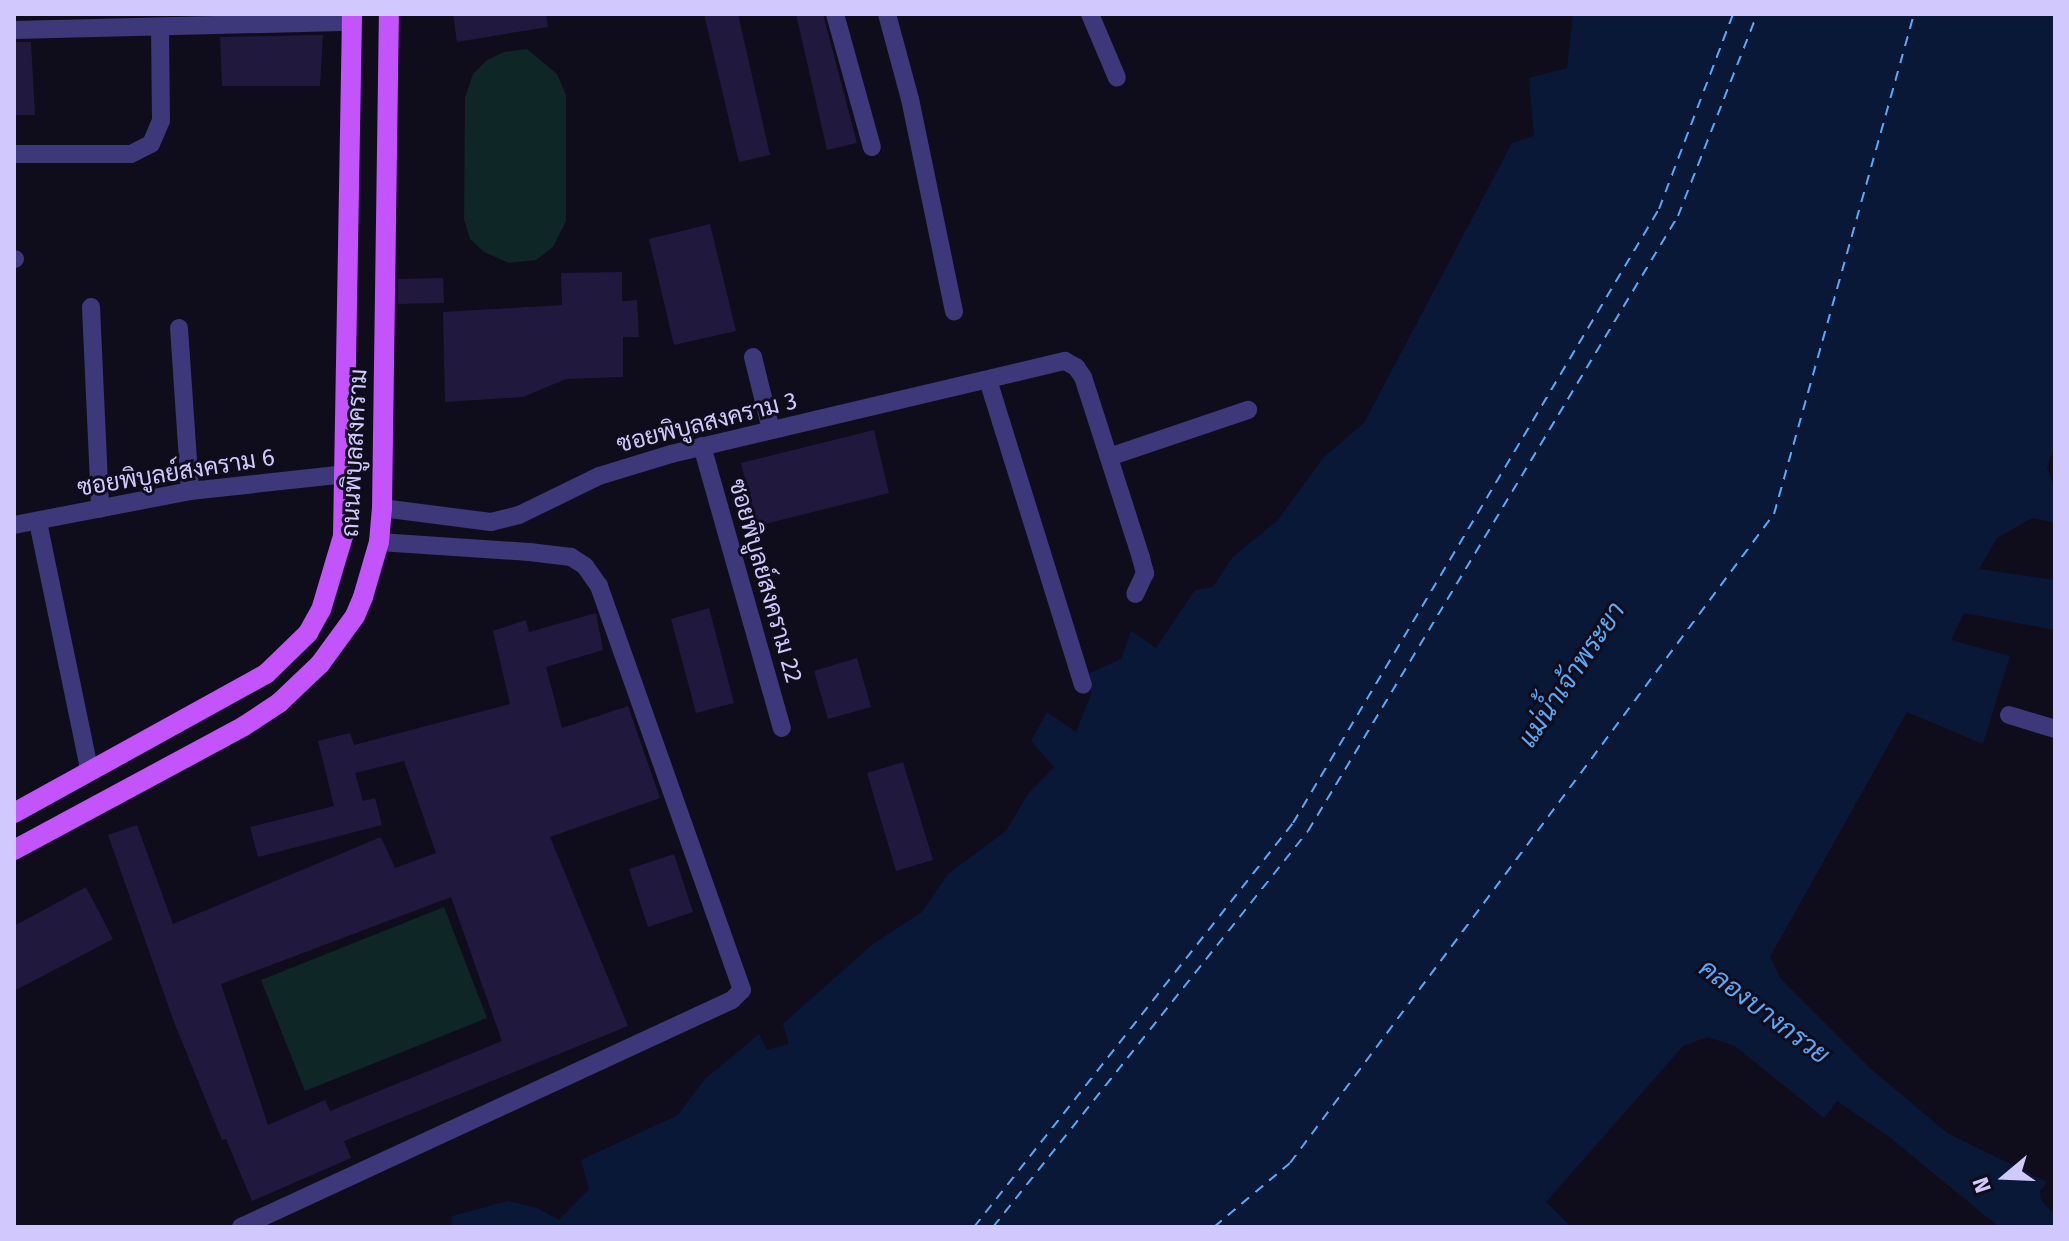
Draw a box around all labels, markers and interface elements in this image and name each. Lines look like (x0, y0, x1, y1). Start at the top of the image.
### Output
street label: ถนนพิบูลสงคราม (336, 368, 374, 538)
street label: ซอยพิบูลสงคราม 3 (614, 387, 800, 459)
street label: ซอยพิบูลย์สงคราม 6 (75, 443, 277, 503)
street label: ซอยพิบูลย์สงคราม 22 (722, 476, 808, 686)
water label: แม่น้ำเจ้าพระยา (1512, 597, 1632, 753)
water label: คลองบางกรวย (1693, 953, 1835, 1071)
north arrow (1965, 1137, 2045, 1217)
text: N (1967, 1174, 1997, 1196)

